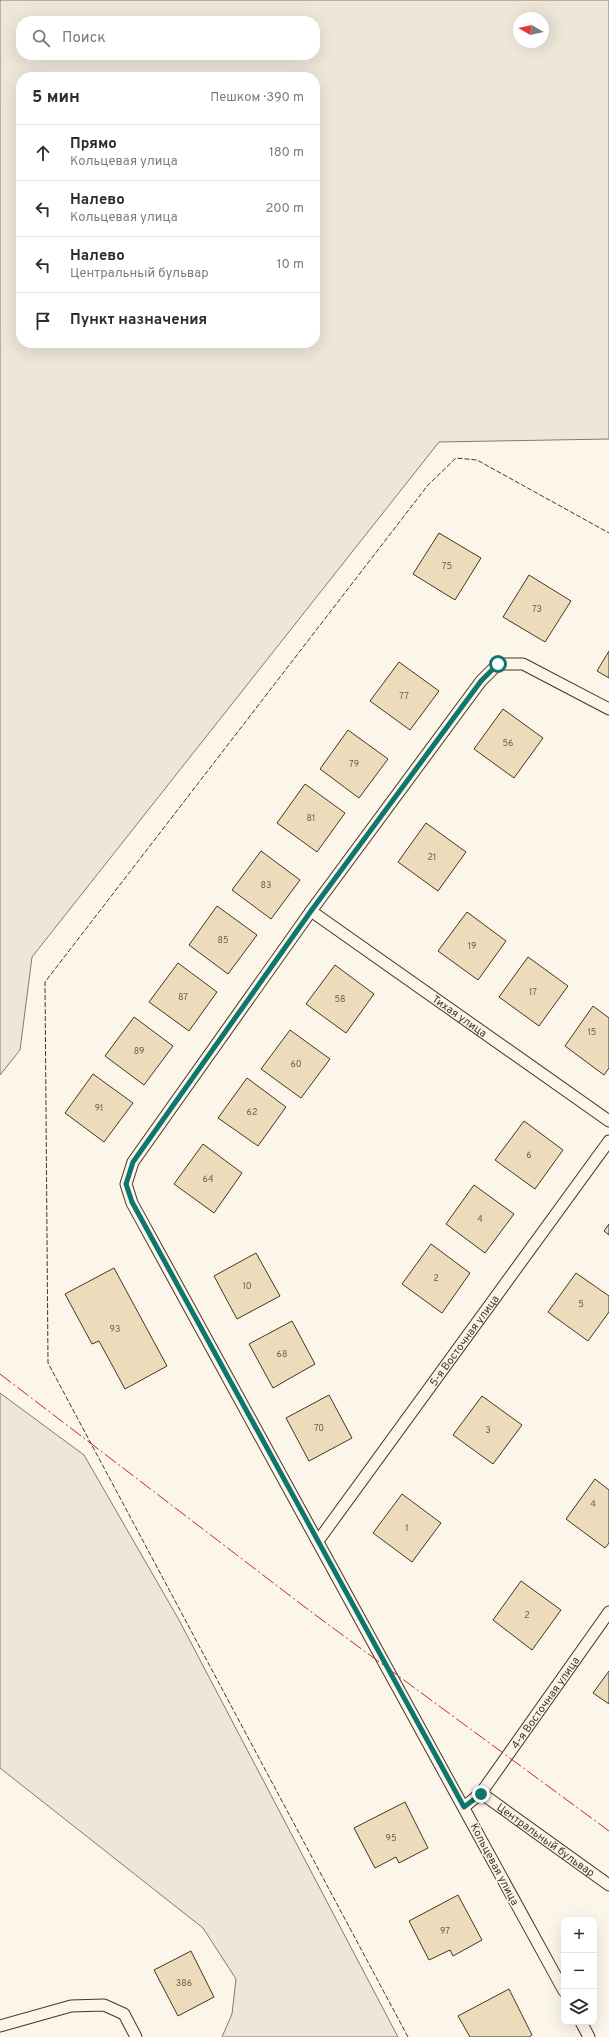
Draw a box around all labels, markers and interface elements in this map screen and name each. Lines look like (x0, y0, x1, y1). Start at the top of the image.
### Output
north arrow (513, 12, 549, 48)
search box (16, 16, 320, 60)
icon: search (30, 27, 52, 49)
text: Поиск (62, 29, 106, 48)
text: 5 мин (32, 87, 80, 109)
text: Пешком · 390 m (210, 90, 304, 106)
text: Прямо (70, 135, 117, 154)
icon: ahead (32, 142, 54, 164)
text: 180 m (269, 145, 304, 161)
text: Кольцевая улица (70, 154, 177, 170)
text: Налево (70, 191, 125, 210)
icon: left (32, 198, 54, 220)
text: 200 m (265, 201, 304, 217)
text: Кольцевая улица (70, 210, 177, 226)
text: Налево (70, 247, 125, 266)
icon: left (32, 254, 54, 276)
text: 10 m (277, 257, 304, 273)
text: Центральный бульвар (70, 266, 209, 282)
icon: arrive (32, 310, 54, 332)
text: Пункт назначения (70, 311, 207, 330)
house number: 75 (442, 561, 452, 572)
house number: 73 (532, 604, 542, 615)
route start (489, 655, 507, 673)
house number: 77 (399, 691, 409, 702)
house number: 56 (503, 738, 513, 749)
house number: 79 (349, 759, 359, 770)
house number: 81 (307, 813, 315, 824)
house number: 21 (428, 852, 436, 863)
house number: 83 (261, 880, 271, 891)
house number: 85 (217, 935, 229, 946)
house number: 19 (468, 941, 476, 952)
house number: 17 (529, 987, 537, 998)
house number: 87 (178, 992, 188, 1003)
street label: Тихая улица (429, 993, 490, 1041)
house number: 58 (334, 994, 346, 1005)
house number: 15 (588, 1027, 596, 1038)
house number: 89 (134, 1046, 144, 1057)
house number: 60 (290, 1059, 302, 1070)
house number: 91 (95, 1103, 103, 1114)
house number: 62 (247, 1107, 257, 1118)
house number: 6 (526, 1150, 532, 1161)
house number: 64 (203, 1174, 214, 1185)
house number: 4 (477, 1214, 483, 1225)
house number: 2 (433, 1273, 439, 1284)
house number: 10 (242, 1281, 252, 1292)
street label: 5-я Восточная улица (427, 1292, 503, 1389)
house number: 5 (578, 1299, 584, 1310)
house number: 93 (110, 1324, 120, 1335)
house number: 68 (277, 1349, 287, 1360)
house number: 70 (314, 1423, 324, 1434)
house number: 3 (485, 1425, 491, 1436)
house number: 4 (590, 1499, 596, 1510)
house number: 1 (405, 1523, 409, 1534)
house number: 2 (524, 1610, 530, 1621)
street label: 4-я Восточная улица (509, 1654, 583, 1752)
route end (472, 1785, 490, 1803)
street label: Центральный бульвар (494, 1801, 597, 1880)
street label: Кольцевая улица (467, 1821, 522, 1908)
house number: 95 (386, 1833, 396, 1844)
map controls (561, 1917, 597, 2025)
button: + (561, 1917, 597, 1953)
house number: 97 (440, 1926, 450, 1937)
button: − (561, 1953, 597, 1989)
house number: 386 (176, 1978, 192, 1989)
button: layers (561, 1989, 597, 2025)

